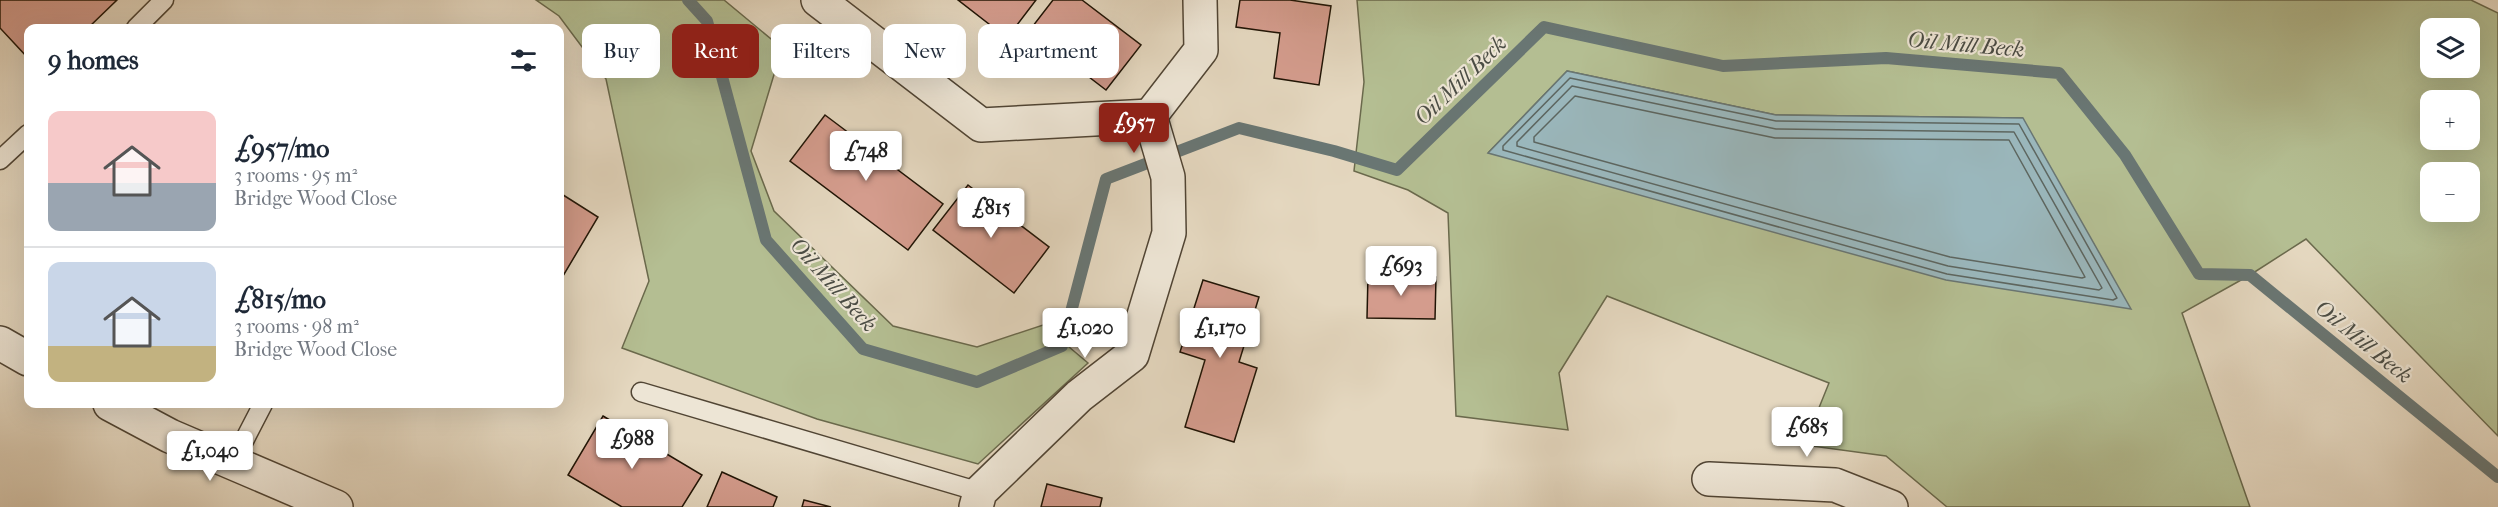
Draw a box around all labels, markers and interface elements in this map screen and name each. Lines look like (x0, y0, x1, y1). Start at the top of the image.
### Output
map controls (2420, 18, 2480, 222)
button: layers (2420, 18, 2480, 78)
chip: Buy (582, 24, 660, 78)
chip: Rent (672, 24, 759, 78)
chip: Filters (771, 24, 871, 78)
chip: New (883, 24, 966, 78)
chip: Apartment (978, 24, 1119, 78)
water label: Oil Mill Beck (1906, 27, 2026, 63)
water label: Oil Mill Beck (1409, 31, 1512, 131)
icon: filters (507, 44, 540, 77)
text: 9 homes (48, 45, 139, 76)
button: + (2420, 90, 2480, 150)
pin: £957 (1098, 103, 1170, 154)
text: £957 (1113, 111, 1155, 134)
pin: £748 (830, 131, 902, 182)
text: £957/mo (234, 133, 330, 164)
icon: home (96, 135, 168, 207)
text: £748 (844, 139, 888, 162)
button: − (2420, 162, 2480, 222)
text: 3 rooms · 95 m² (234, 164, 357, 187)
text: Bridge Wood Close (234, 187, 397, 210)
pin: £815 (955, 188, 1027, 239)
text: £815 (971, 196, 1011, 219)
water label: Oil Mill Beck (784, 232, 882, 337)
pin: £693 (1365, 246, 1437, 297)
text: £693 (1380, 254, 1422, 277)
text: £815/mo (234, 284, 326, 315)
icon: home (96, 286, 168, 358)
water label: Oil Mill Beck (2310, 295, 2417, 389)
pin: £1,020 (1036, 308, 1134, 359)
pin: £1,170 (1171, 308, 1269, 359)
text: 3 rooms · 98 m² (234, 315, 359, 338)
text: £1,020 (1057, 316, 1113, 339)
text: £1,170 (1194, 316, 1246, 339)
text: Bridge Wood Close (234, 338, 397, 361)
pin: £685 (1771, 407, 1843, 458)
text: £685 (1786, 415, 1828, 438)
pin: £988 (596, 419, 668, 470)
text: £988 (610, 427, 654, 450)
pin: £1,040 (161, 431, 259, 482)
text: £1,040 (181, 439, 239, 462)

